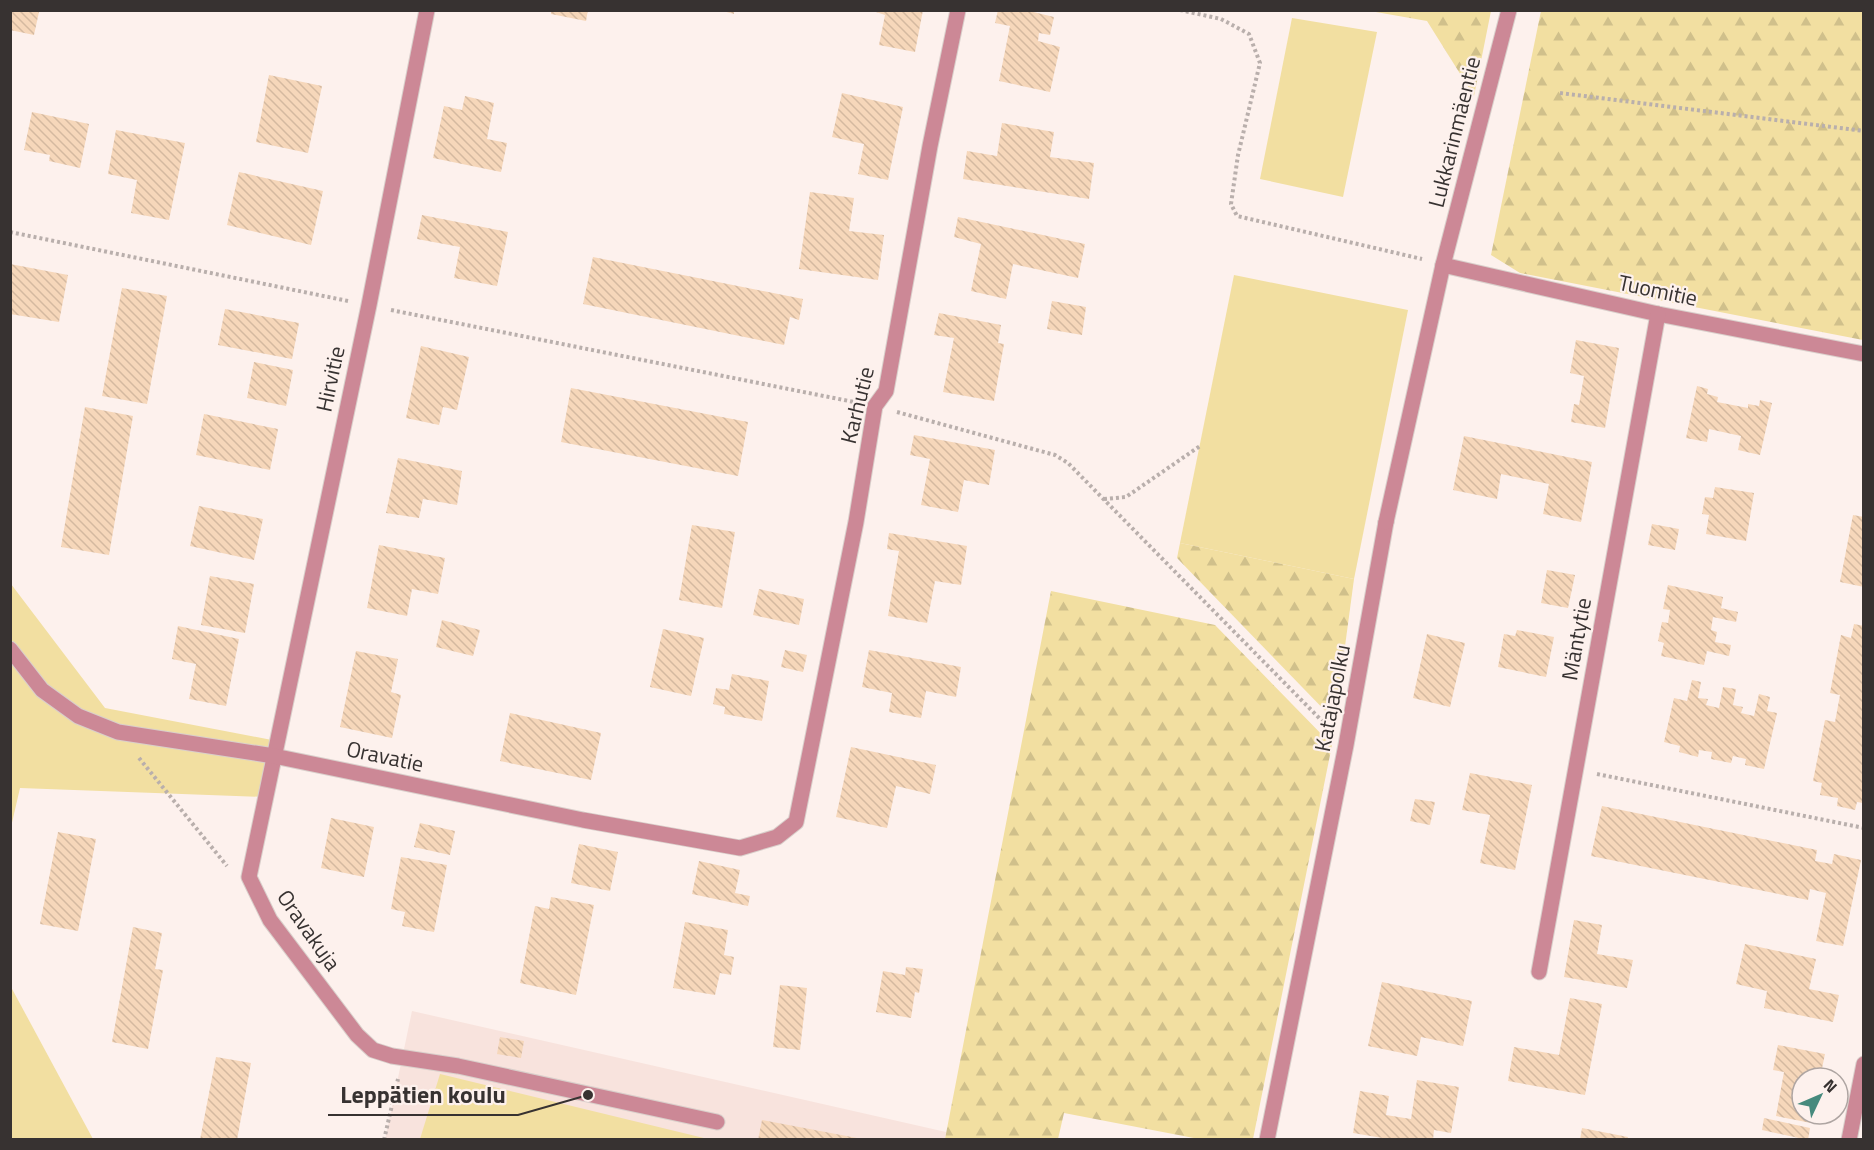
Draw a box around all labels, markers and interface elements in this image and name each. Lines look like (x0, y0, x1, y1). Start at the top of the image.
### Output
street label: Lukkarinmäentie (1419, 53, 1489, 211)
street label: Tuomitie (1615, 265, 1701, 315)
street label: Hirvitie (306, 343, 354, 415)
street label: Karhutie (831, 363, 883, 447)
street label: Mäntytie (1552, 595, 1600, 683)
street label: Katajapolku (1305, 641, 1359, 755)
street label: Oravatie (343, 731, 427, 781)
street label: Oravakuja (269, 882, 349, 978)
north arrow (1790, 1066, 1850, 1126)
callout: Leppätien koulu (328, 1073, 518, 1115)
text: N (1818, 1073, 1843, 1098)
text: Leppätien koulu (340, 1076, 506, 1112)

